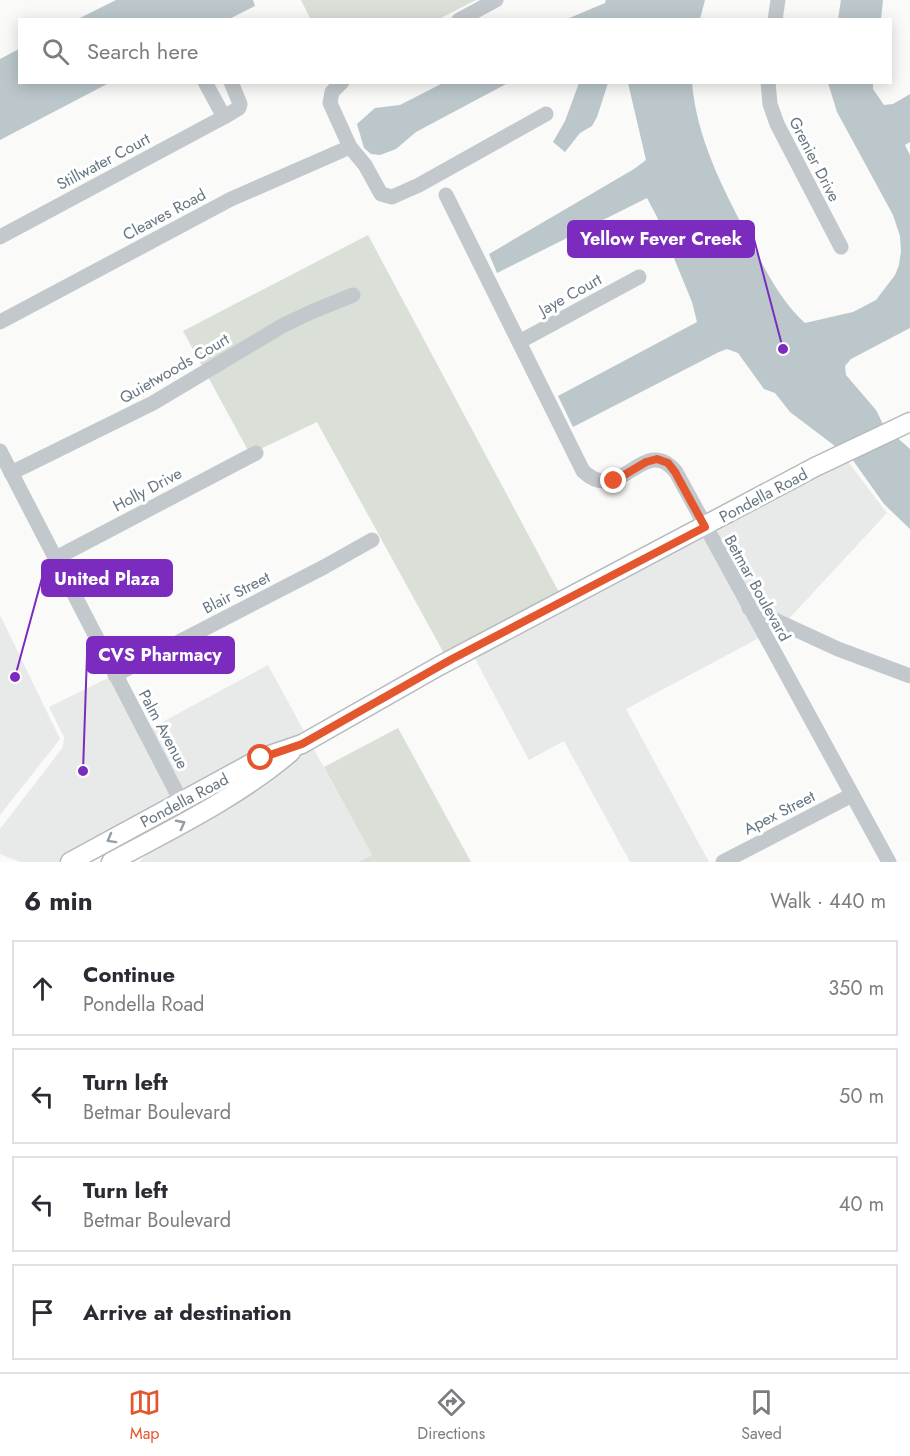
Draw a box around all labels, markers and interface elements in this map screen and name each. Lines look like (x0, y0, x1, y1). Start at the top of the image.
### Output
search box (18, 18, 892, 84)
icon: search (39, 35, 72, 68)
text: Search here (87, 35, 198, 67)
street label: Grenier Drive (783, 113, 846, 206)
street label: Stillwater Court (53, 127, 154, 196)
street label: Cleaves Road (119, 183, 210, 246)
callout: Yellow Fever Creek (568, 221, 754, 257)
text: Yellow Fever Creek (579, 226, 743, 252)
street label: Jaye Court (533, 268, 606, 322)
street label: Quietwoods Court (115, 328, 233, 409)
street label: Holly Drive (109, 462, 186, 517)
street label: Pondella Road (715, 462, 812, 528)
route end (600, 467, 626, 493)
street label: Betmar Boulevard (719, 531, 796, 646)
callout: United Plaza (42, 560, 172, 596)
text: United Plaza (54, 566, 160, 592)
street label: Blair Street (199, 566, 274, 619)
callout: CVS Pharmacy (87, 637, 234, 673)
text: CVS Pharmacy (98, 642, 222, 668)
street label: Palm Avenue (133, 686, 194, 773)
route start (247, 744, 273, 770)
street label: Pondella Road (136, 767, 233, 833)
street label: Apex Street (740, 785, 819, 840)
one-way arrow (175, 820, 185, 831)
one-way arrow (107, 832, 117, 843)
text: 6 min (24, 882, 93, 920)
text: Walk · 440 m (770, 887, 886, 916)
text: Continue (83, 958, 175, 990)
icon: ahead (26, 972, 59, 1005)
text: 350 m (828, 974, 884, 1003)
text: Pondella Road (83, 990, 204, 1019)
text: Turn left (83, 1066, 168, 1098)
icon: left (26, 1080, 59, 1113)
text: 50 m (839, 1082, 884, 1111)
text: Betmar Boulevard (83, 1098, 231, 1127)
text: Turn left (83, 1174, 168, 1206)
icon: left (26, 1188, 59, 1221)
text: 40 m (839, 1190, 884, 1219)
text: Betmar Boulevard (83, 1206, 231, 1235)
icon: arrive (26, 1296, 59, 1329)
text: Arrive at destination (83, 1296, 292, 1328)
tab: Map (128, 1386, 161, 1445)
tab: Directions (417, 1386, 485, 1445)
tab: Saved (741, 1386, 782, 1445)

